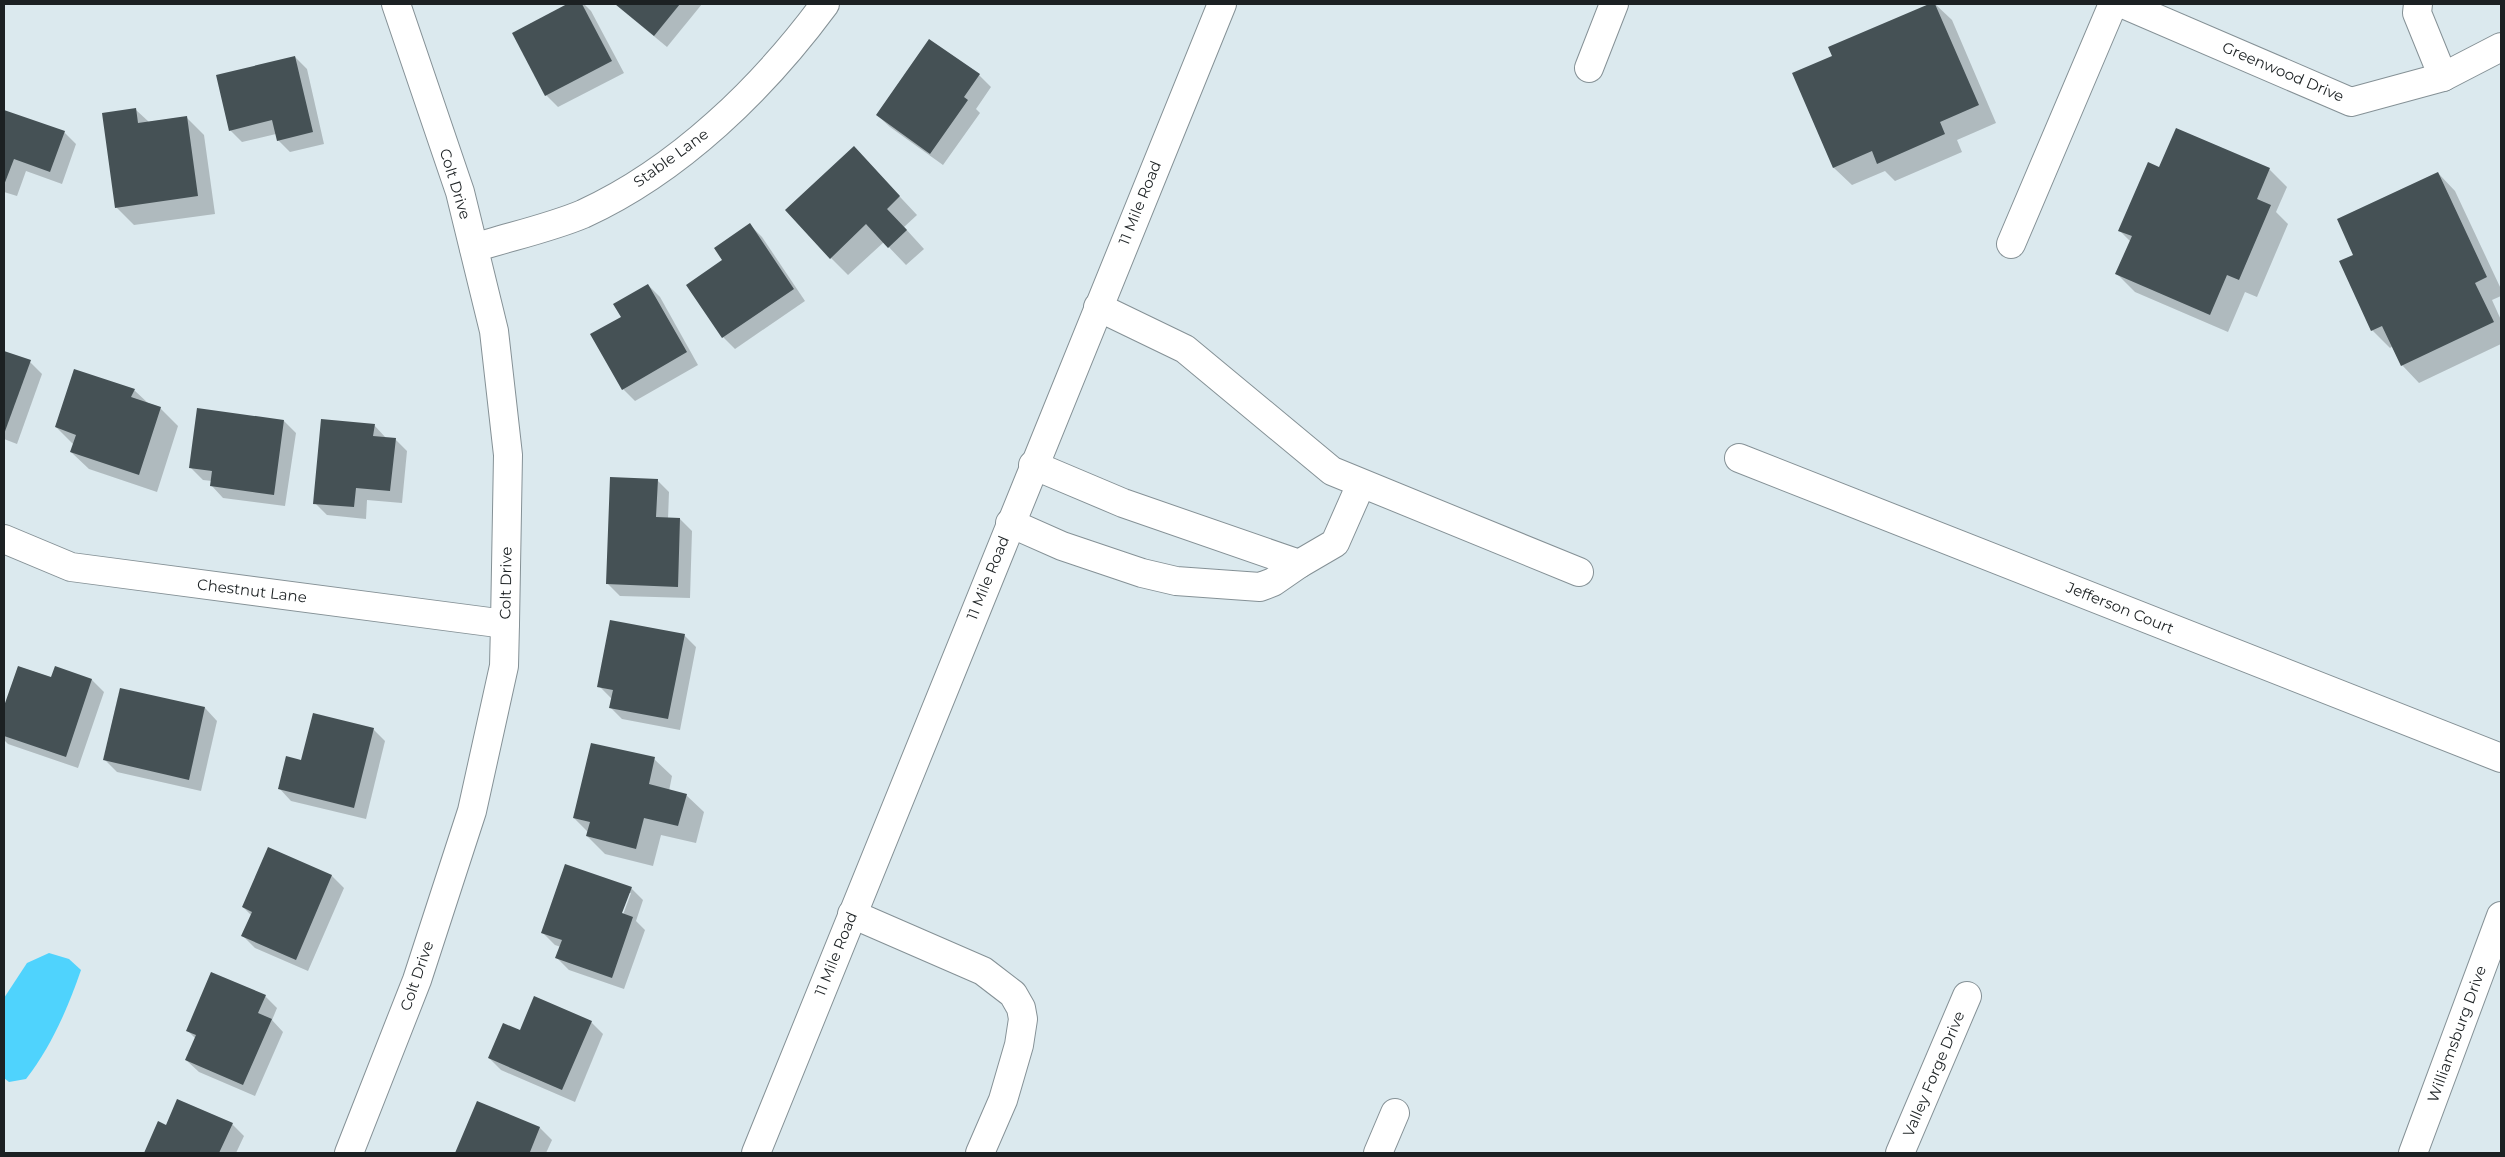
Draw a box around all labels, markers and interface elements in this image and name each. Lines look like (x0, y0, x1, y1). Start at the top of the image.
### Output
street label: Greenwood Drive (2219, 37, 2347, 106)
street label: Stable Lane (630, 124, 712, 191)
street label: Colt Drive (436, 146, 475, 221)
street label: 11 Mile Road (1114, 158, 1165, 248)
street label: 11 Mile Road (962, 533, 1013, 623)
street label: Colt Drive (495, 546, 516, 620)
street label: Chestnut Lane (196, 574, 308, 607)
street label: Jefferson Court (2063, 577, 2177, 638)
street label: 11 Mile Road (810, 909, 861, 999)
street label: Colt Drive (396, 938, 437, 1013)
street label: Williamsburg Drive (2423, 963, 2490, 1105)
street label: Valley Forge Drive (1898, 1008, 1969, 1139)

